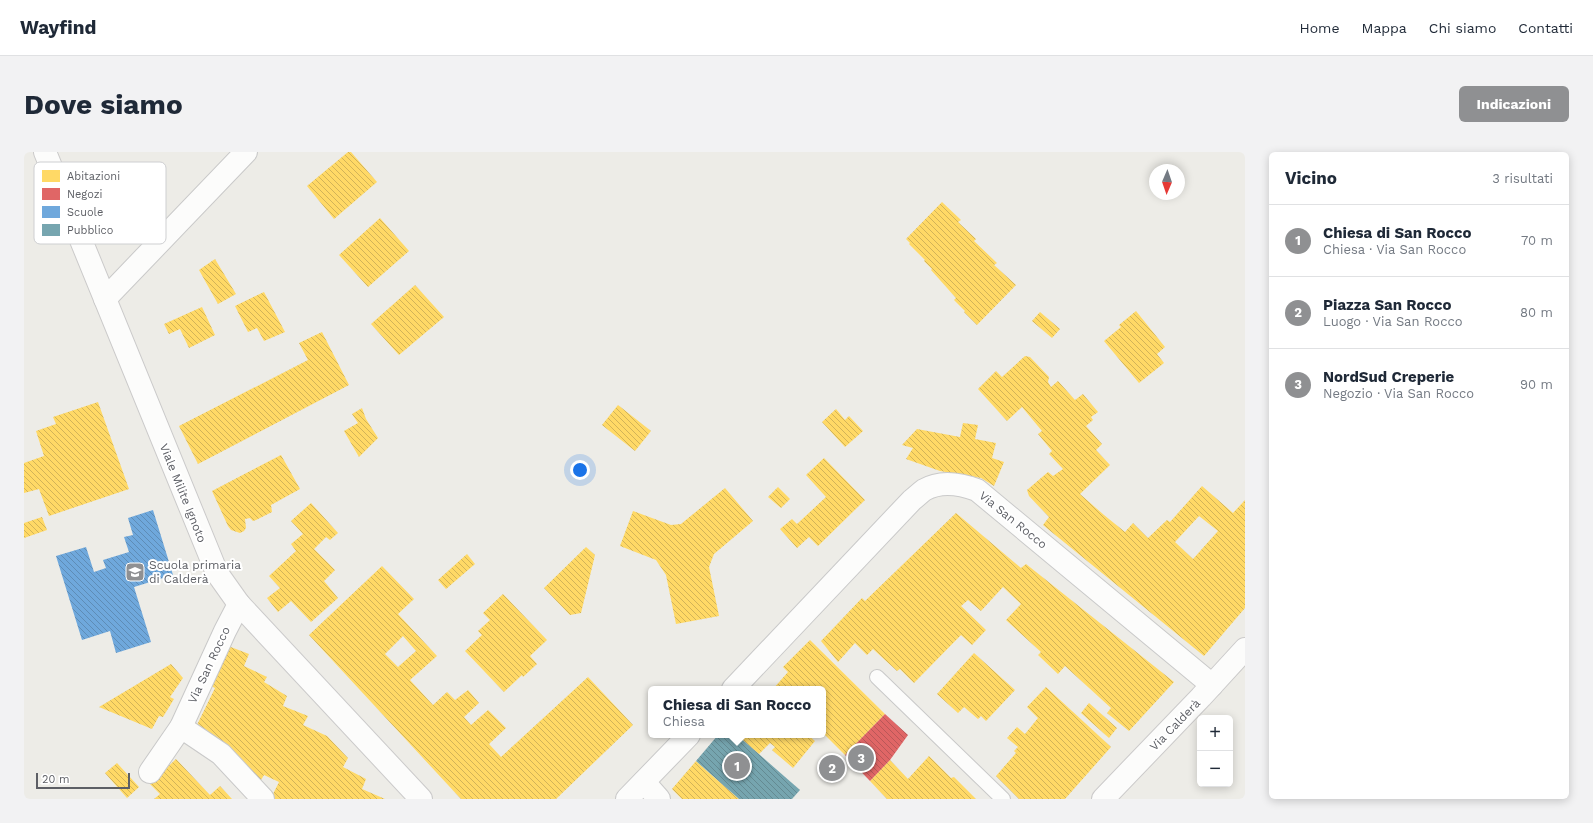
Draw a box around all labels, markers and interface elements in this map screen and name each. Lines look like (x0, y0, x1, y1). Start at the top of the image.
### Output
text: Wayfind (20, 16, 96, 39)
text: Home (1300, 20, 1340, 36)
text: Mappa (1362, 20, 1407, 36)
text: Chi siamo (1429, 20, 1496, 36)
text: Contatti (1518, 20, 1573, 36)
button: Indicazioni (1459, 86, 1569, 122)
text: Dove siamo (24, 88, 183, 121)
legend (34, 162, 166, 244)
north arrow (1149, 164, 1185, 200)
text: Vicino (1285, 168, 1337, 188)
text: Abitazioni (67, 170, 120, 183)
text: 3 risultati (1492, 171, 1553, 186)
text: Negozi (67, 188, 103, 201)
text: Scuole (67, 206, 103, 219)
text: Pubblico (67, 224, 113, 237)
text: Chiesa di San Rocco (1323, 224, 1472, 242)
text: 1 (1295, 233, 1301, 248)
text: 70 m (1521, 233, 1553, 248)
text: Chiesa · Via San Rocco (1323, 242, 1466, 257)
text: Piazza San Rocco (1323, 296, 1452, 314)
text: 2 (1294, 305, 1302, 320)
text: 80 m (1520, 305, 1553, 320)
text: Luogo · Via San Rocco (1323, 314, 1463, 329)
text: NordSud Creperie (1323, 368, 1454, 386)
text: 3 (1294, 377, 1302, 392)
text: 90 m (1520, 377, 1553, 392)
text: Negozio · Via San Rocco (1323, 386, 1474, 401)
street label: Viale Milite Ignoto (157, 442, 209, 544)
your location (570, 460, 590, 480)
street label: Via San Rocco (976, 488, 1050, 552)
place label: Scuola primaria di Calderà (149, 558, 241, 586)
school or university icon: Scuola primaria di Calderà (124, 561, 146, 583)
street label: Via San Rocco (185, 624, 233, 706)
popup (648, 686, 826, 738)
text: Chiesa di San Rocco (663, 696, 811, 714)
street label: Via Calderà (1147, 696, 1203, 754)
text: Chiesa (663, 714, 705, 729)
map controls (1197, 715, 1233, 787)
button: + (1197, 715, 1233, 751)
pin: 3 (848, 743, 874, 773)
pin: 1 (724, 751, 750, 781)
button: − (1197, 751, 1233, 787)
pin: 2 (819, 753, 845, 783)
scale bar (36, 771, 130, 790)
text: 20 m (42, 773, 70, 786)

